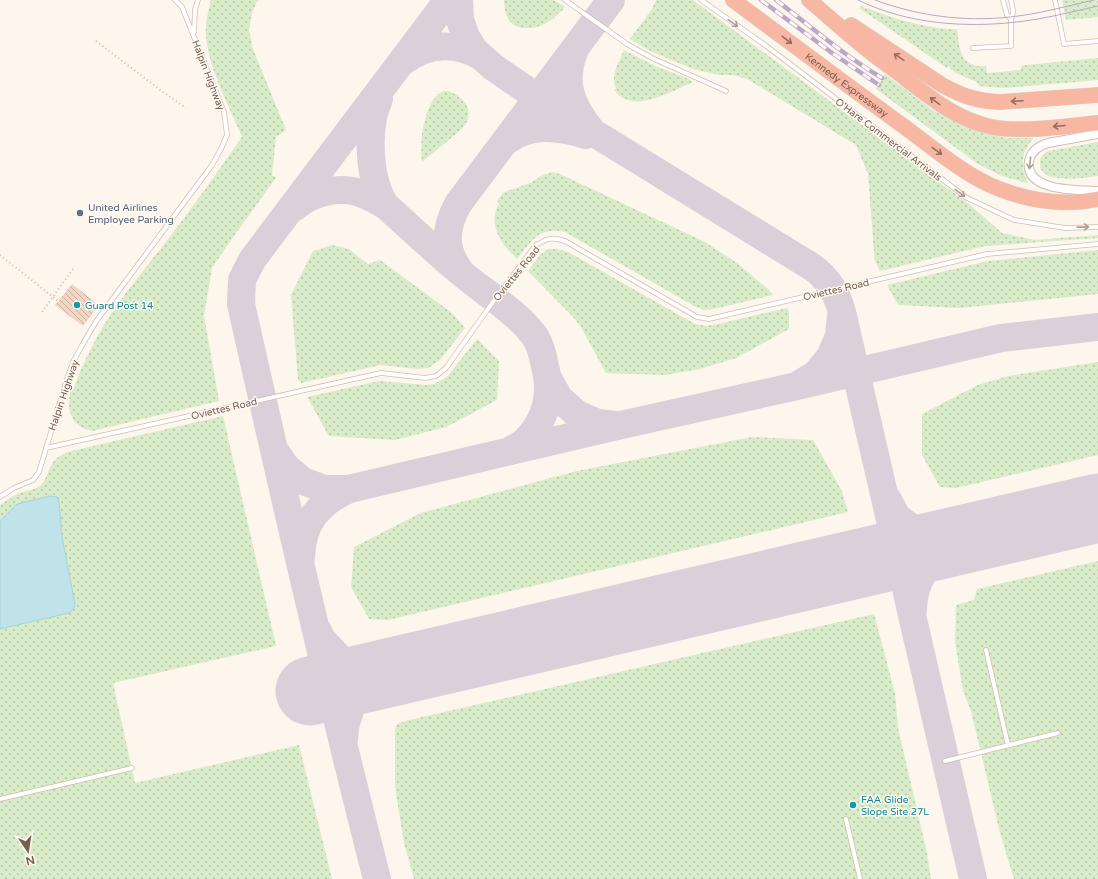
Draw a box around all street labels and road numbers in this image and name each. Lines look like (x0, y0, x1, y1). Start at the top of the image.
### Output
street label: Halpin Highway (189, 39, 227, 113)
street label: Kennedy Expressway (803, 51, 891, 120)
street label: O'Hare Commercial Arrivals (833, 96, 944, 184)
street label: Oviettes Road (491, 244, 543, 304)
street label: Oviettes Road (802, 277, 870, 303)
street label: Halpin Highway (46, 358, 82, 432)
street label: Oviettes Road (190, 396, 258, 422)

